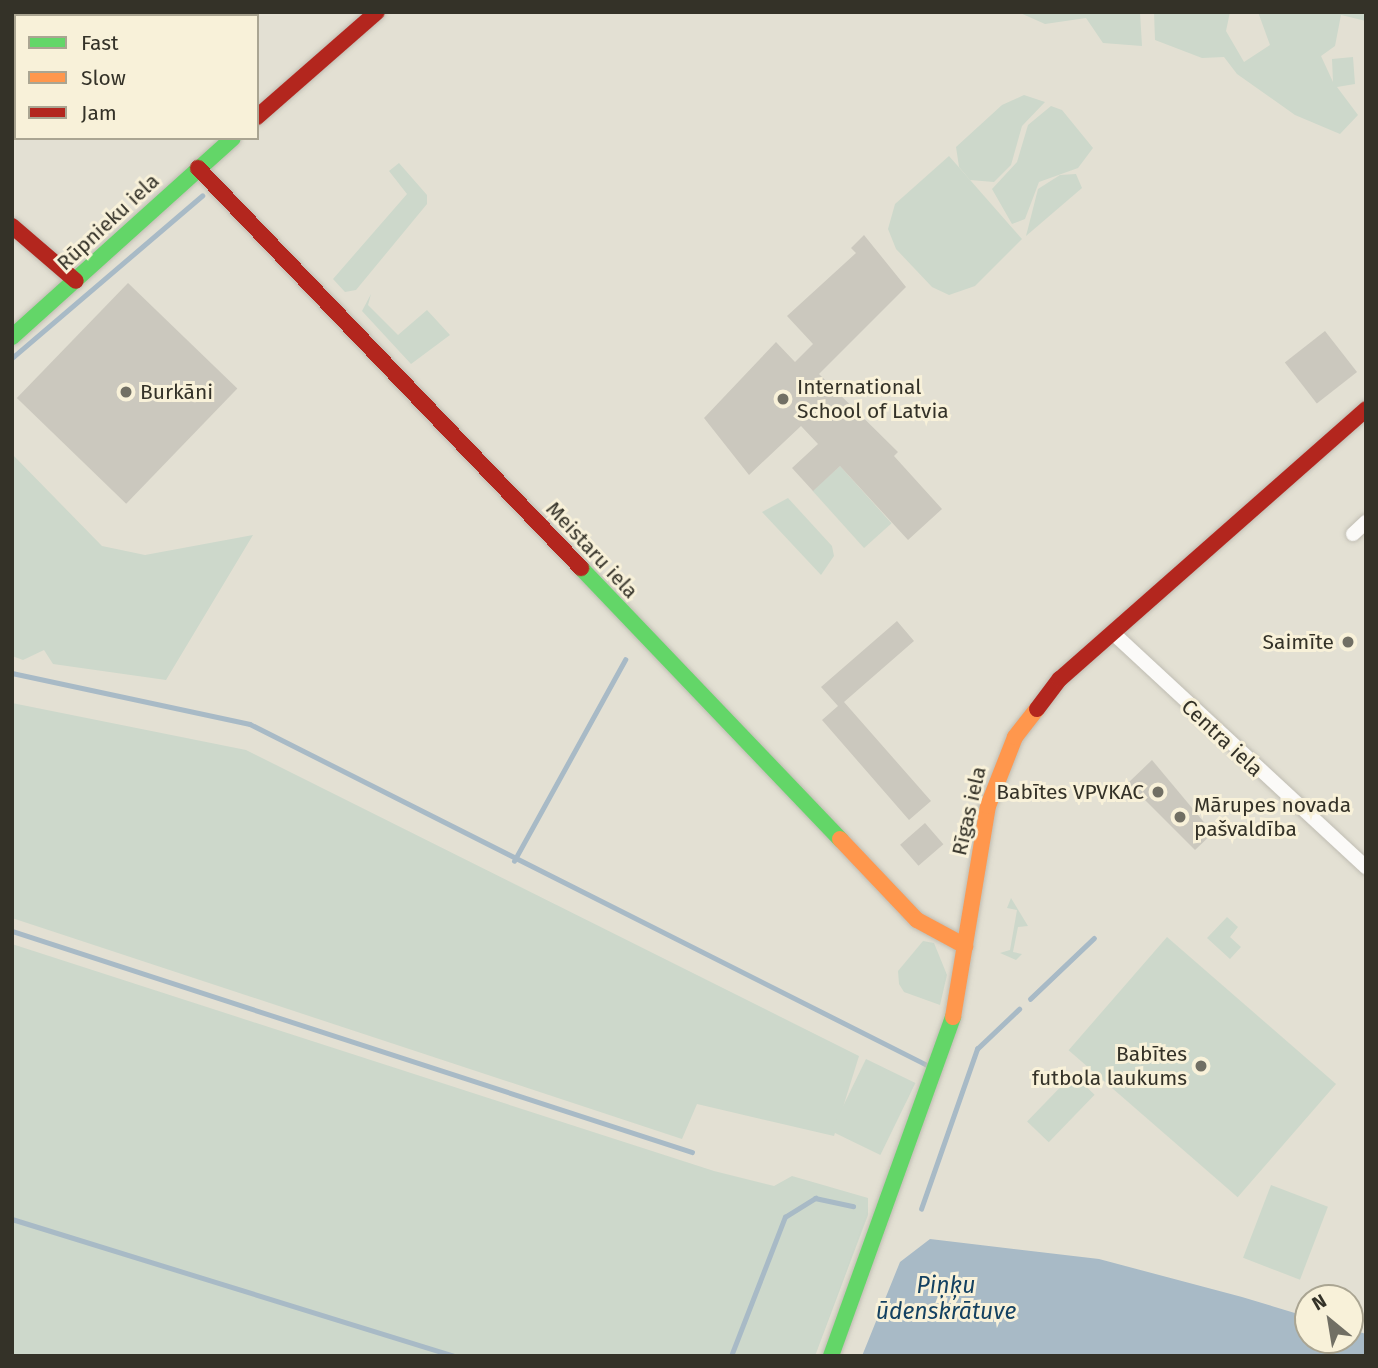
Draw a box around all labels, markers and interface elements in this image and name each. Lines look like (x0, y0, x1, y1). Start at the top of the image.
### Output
legend (14, 14, 259, 140)
text: Fast (81, 30, 119, 56)
text: Slow (81, 65, 126, 91)
text: Jam (81, 100, 117, 126)
street label: Rūpnieku iela (52, 168, 164, 276)
place label: International School of Latvia (797, 374, 949, 424)
place label: Burkāni (140, 379, 213, 405)
marker: Burkāni (118, 384, 134, 400)
marker: International School of Latvia (775, 391, 791, 407)
street label: Meistaru iela (541, 496, 643, 604)
place label: Saimīte (1263, 629, 1334, 655)
marker: Saimīte (1340, 634, 1356, 650)
street label: Centra iela (1176, 694, 1268, 782)
street label: Rīgas iela (947, 764, 991, 858)
place label: Babītes VPVKAC (996, 779, 1144, 805)
marker: Babītes VPVKAC (1150, 784, 1166, 800)
place label: Mārupes novada pašvaldība (1194, 792, 1351, 842)
marker: Mārupes novada pašvaldība (1172, 809, 1188, 825)
place label: Babītes futbola laukums (1032, 1041, 1187, 1091)
marker: Babītes futbola laukums (1193, 1058, 1209, 1074)
water label: Piņķu ūdenskrātuve (876, 1271, 1016, 1325)
north arrow (1294, 1284, 1364, 1354)
text: N (1308, 1289, 1330, 1315)

